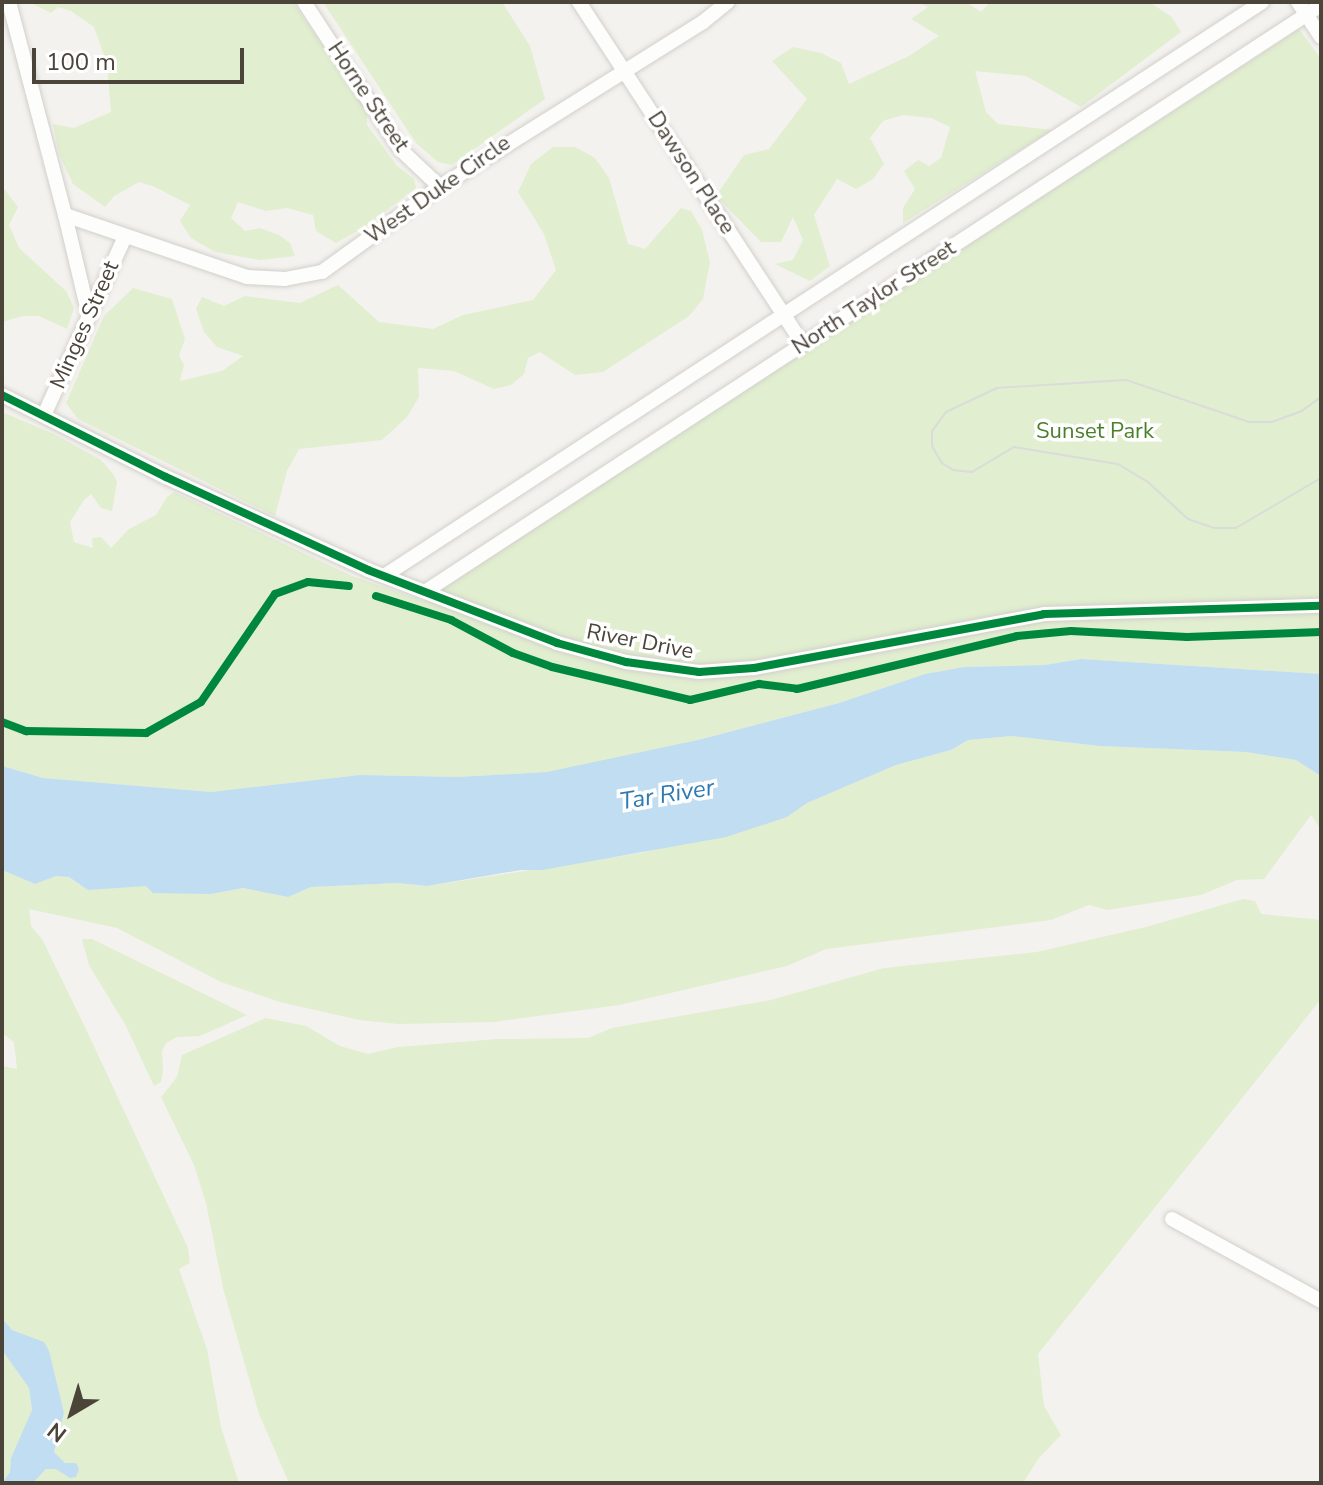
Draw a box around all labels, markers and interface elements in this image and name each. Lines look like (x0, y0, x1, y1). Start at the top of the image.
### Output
scale bar (36, 32, 248, 82)
street label: Horne Street (322, 37, 414, 157)
text: 100 m (46, 46, 116, 78)
street label: Dawson Place (642, 107, 740, 239)
street label: West Duke Circle (360, 130, 516, 250)
street label: North Taylor Street (787, 235, 961, 361)
street label: Minges Street (45, 257, 125, 393)
park label: Sunset Park (1036, 419, 1154, 445)
street label: River Drive (584, 619, 696, 665)
water label: Tar River (618, 773, 716, 817)
north arrow (32, 1373, 112, 1453)
text: N (42, 1415, 73, 1449)

